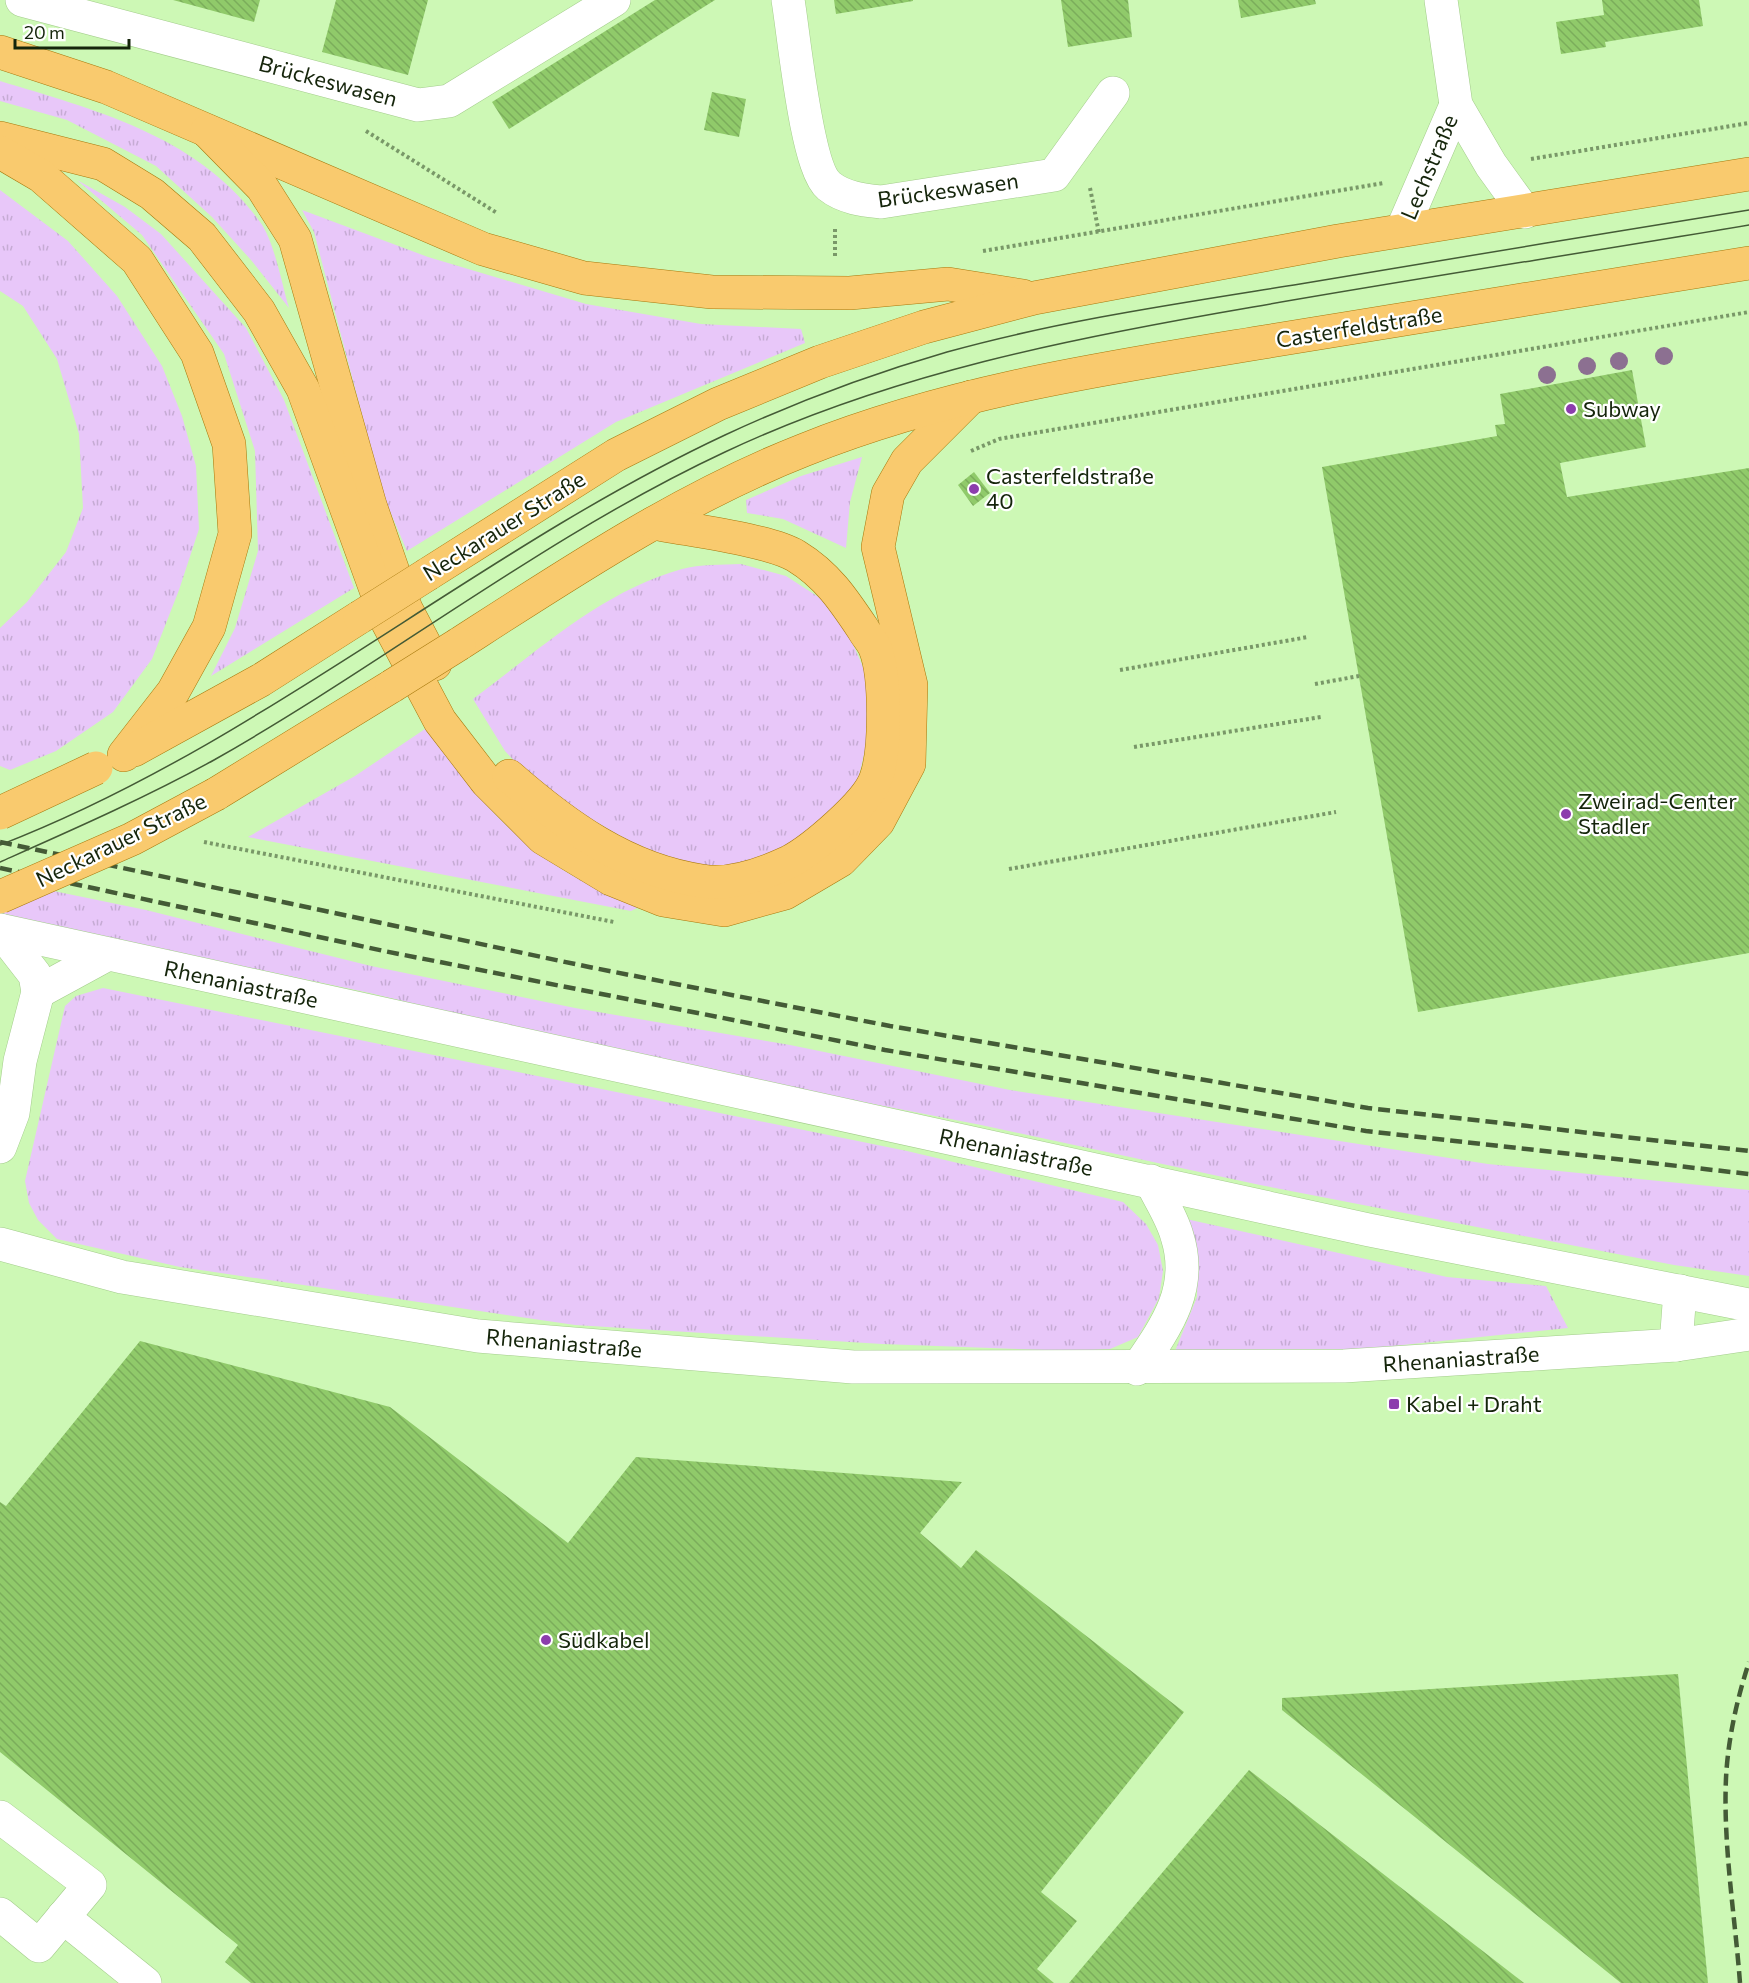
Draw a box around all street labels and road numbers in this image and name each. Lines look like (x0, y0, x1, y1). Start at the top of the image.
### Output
street label: Brückeswasen (256, 49, 400, 112)
street label: Lechstraße (1394, 110, 1463, 223)
street label: Brückeswasen (876, 166, 1020, 213)
street label: Casterfeldstraße (1274, 300, 1444, 353)
street label: Neckarauer Straße (418, 465, 590, 586)
street label: Neckarauer Straße (31, 787, 210, 892)
street label: Rhenaniastraße (162, 954, 321, 1013)
street label: Rhenaniastraße (937, 1122, 1096, 1181)
street label: Rhenaniastraße (485, 1322, 643, 1363)
street label: Rhenaniastraße (1382, 1340, 1540, 1377)

